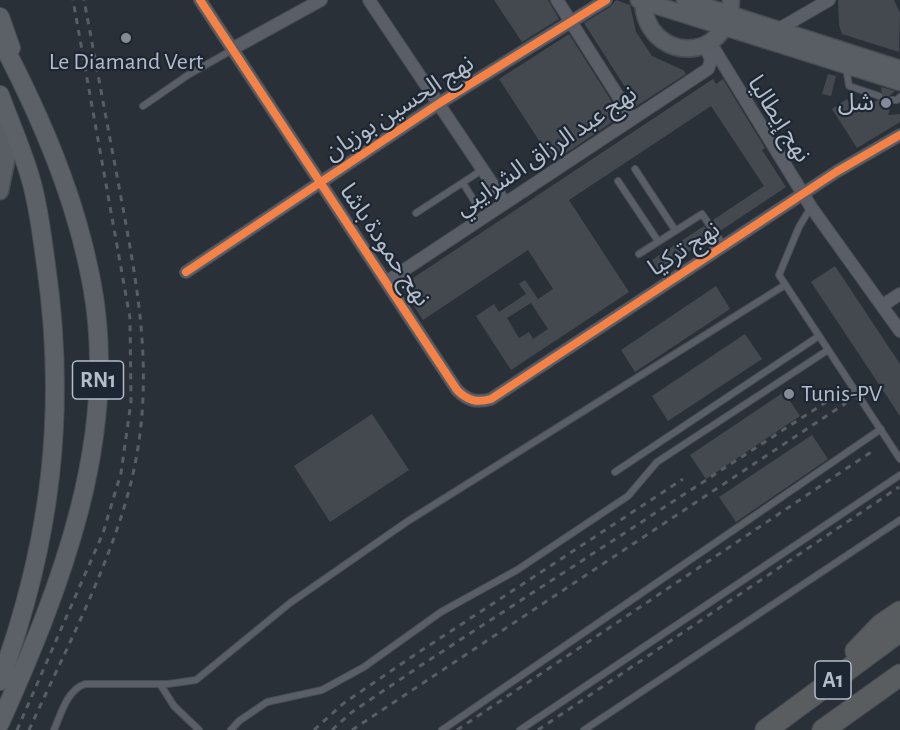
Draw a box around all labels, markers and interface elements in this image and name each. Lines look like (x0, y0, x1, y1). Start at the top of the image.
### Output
marker: Le Diamand Vert (119, 31, 133, 45)
place label: Le Diamand Vert (49, 48, 203, 76)
street label: نهج الحسين بوزيان (319, 49, 479, 167)
street label: نهج إيطاليا (741, 70, 817, 168)
street label: نهج عبد الرزاق الشرايبي (450, 79, 642, 223)
place label: شل (838, 89, 874, 117)
marker: شل (879, 96, 893, 110)
street label: نهج حمودة باشا (333, 178, 437, 312)
street label: نهج تركيا (643, 215, 725, 283)
road number: RN1 (72, 361, 124, 399)
place label: Tunis-PV (801, 380, 882, 408)
marker: Tunis-PV (782, 387, 796, 401)
road number: A1 (815, 661, 851, 699)

